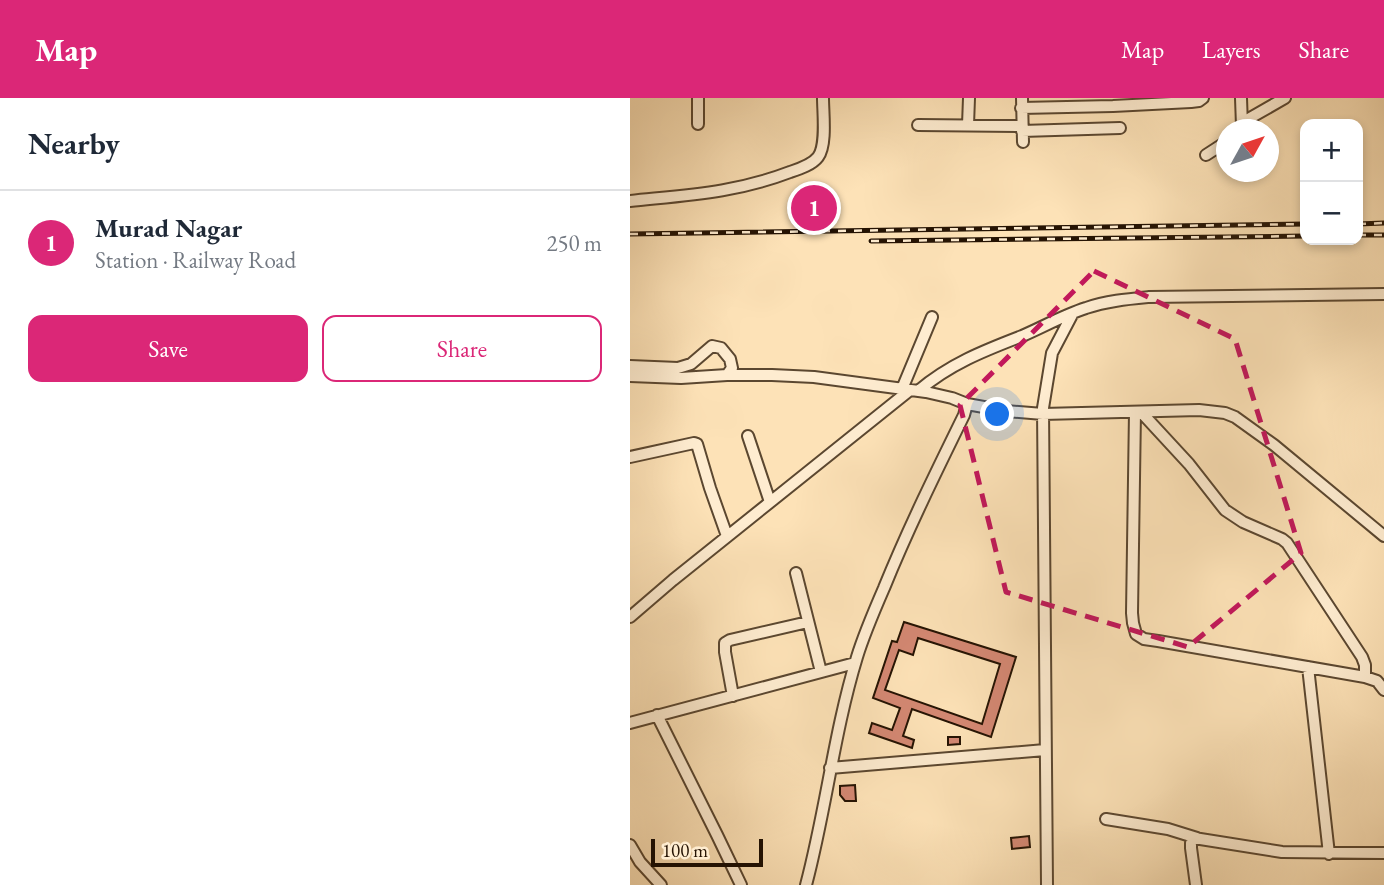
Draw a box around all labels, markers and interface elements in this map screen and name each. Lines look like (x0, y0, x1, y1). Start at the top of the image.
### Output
text: Map (35, 28, 97, 71)
text: Map (1121, 34, 1164, 65)
text: Layers (1202, 34, 1261, 65)
text: Share (1299, 34, 1349, 65)
north arrow (1216, 119, 1279, 182)
map controls (1300, 119, 1363, 245)
button: + (1300, 119, 1363, 182)
text: Nearby (28, 124, 120, 163)
pin: 1 (791, 182, 837, 234)
button: − (1300, 182, 1363, 245)
text: Murad Nagar (95, 211, 242, 245)
text: 1 (45, 228, 57, 258)
text: 250 m (546, 228, 602, 258)
text: Station · Railway Road (95, 245, 296, 275)
button: Save (28, 315, 308, 382)
button: Share (322, 315, 602, 382)
your location (980, 397, 1014, 431)
scale bar (651, 836, 763, 868)
text: 100 m (662, 838, 708, 863)

